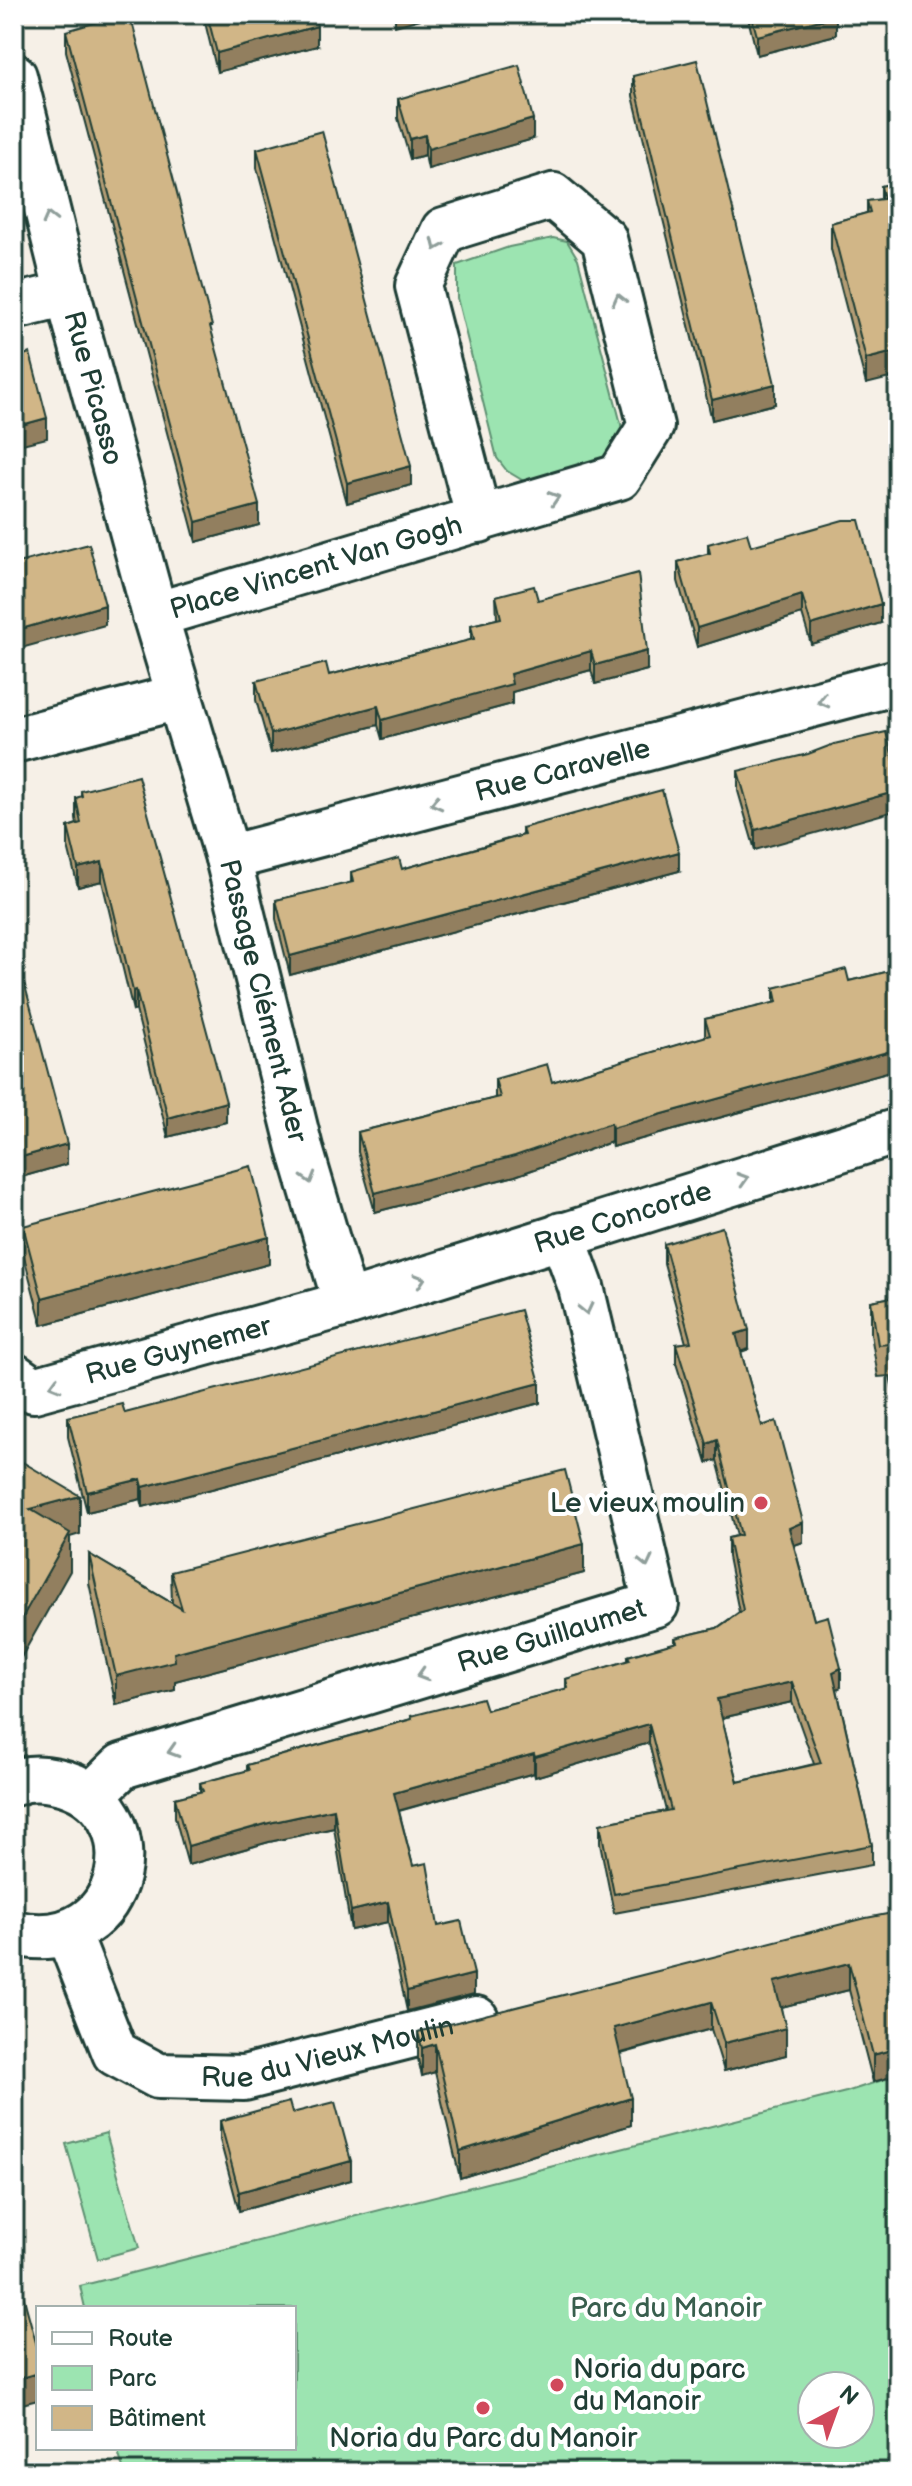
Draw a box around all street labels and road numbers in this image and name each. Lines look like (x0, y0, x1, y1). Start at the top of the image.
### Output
street label: Rue Picasso (57, 307, 130, 469)
street label: Place Vincent Van Gogh (166, 508, 466, 626)
street label: Rue Caravelle (472, 731, 654, 809)
street label: Passage Clément Ader (212, 856, 315, 1146)
street label: Rue Concorde (530, 1174, 716, 1261)
street label: Rue Guynemer (82, 1309, 276, 1392)
street label: Rue Guillaumet (453, 1591, 650, 1680)
street label: Rue du Vieux Moulin (201, 2009, 457, 2096)

